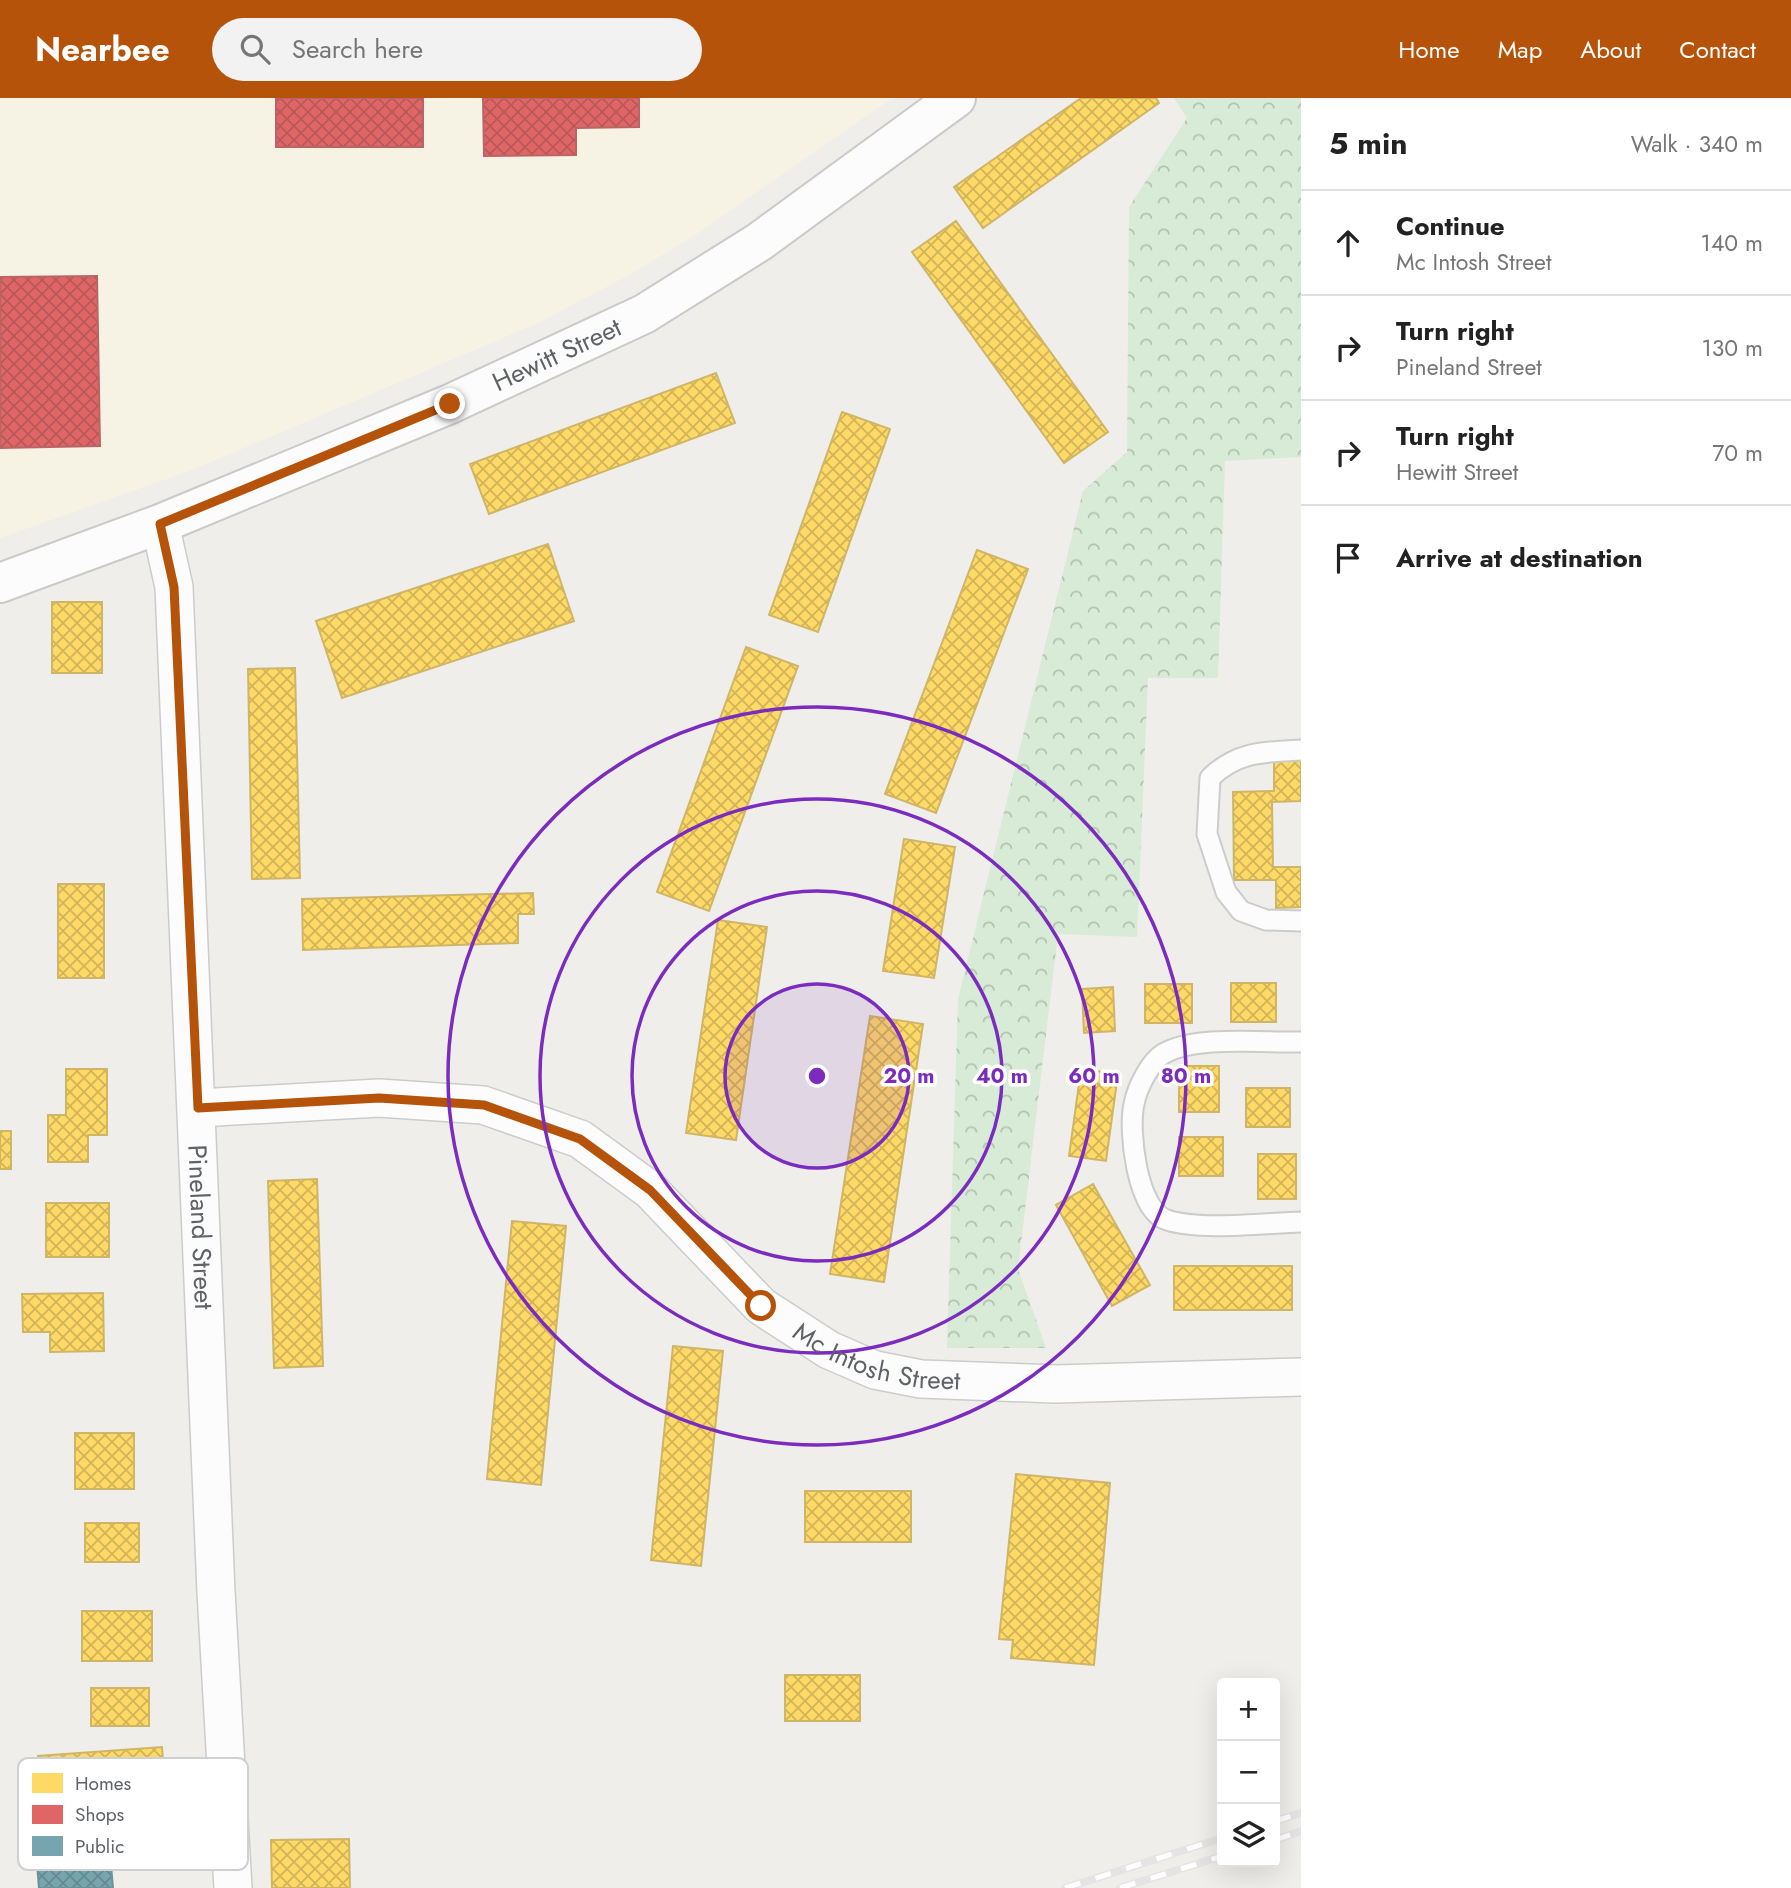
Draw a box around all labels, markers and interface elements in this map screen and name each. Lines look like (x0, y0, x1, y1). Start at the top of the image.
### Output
search box (212, 18, 702, 81)
text: Nearbee (35, 26, 170, 73)
icon: search (236, 30, 274, 68)
text: Search here (292, 30, 423, 68)
text: Home (1398, 32, 1460, 67)
text: Map (1498, 32, 1542, 67)
text: About (1580, 32, 1641, 67)
text: Contact (1679, 32, 1756, 67)
text: 5 min (1329, 122, 1407, 165)
text: Walk · 340 m (1631, 127, 1763, 161)
text: Continue (1396, 207, 1505, 245)
icon: ahead (1329, 224, 1367, 262)
text: 140 m (1701, 226, 1763, 260)
text: Mc Intosh Street (1396, 245, 1551, 279)
street label: Hewitt Street (486, 308, 628, 401)
text: Turn right (1396, 312, 1514, 350)
icon: right (1329, 329, 1367, 367)
text: 130 m (1701, 331, 1763, 365)
text: Pineland Street (1396, 350, 1542, 384)
route end (434, 388, 465, 419)
text: Turn right (1396, 417, 1514, 455)
icon: right (1329, 434, 1367, 472)
text: 70 m (1712, 436, 1763, 470)
text: Hewitt Street (1396, 455, 1518, 489)
icon: arrive (1329, 539, 1367, 577)
text: Arrive at destination (1396, 539, 1643, 577)
text: 20 m (883, 1061, 935, 1091)
text: 40 m (976, 1061, 1028, 1091)
text: 60 m (1068, 1061, 1120, 1091)
text: 80 m (1161, 1061, 1211, 1091)
centre of rings (805, 1064, 829, 1088)
street label: Pineland Street (178, 1144, 223, 1311)
route start (745, 1290, 776, 1321)
street label: Mc Intosh Street (786, 1313, 962, 1399)
map controls (1217, 1678, 1280, 1867)
button: + (1217, 1678, 1280, 1741)
button: − (1217, 1741, 1280, 1804)
legend (18, 1758, 248, 1870)
text: Homes (75, 1770, 132, 1797)
text: Shops (75, 1801, 125, 1828)
button: layers (1217, 1804, 1280, 1867)
text: Public (75, 1833, 124, 1860)

